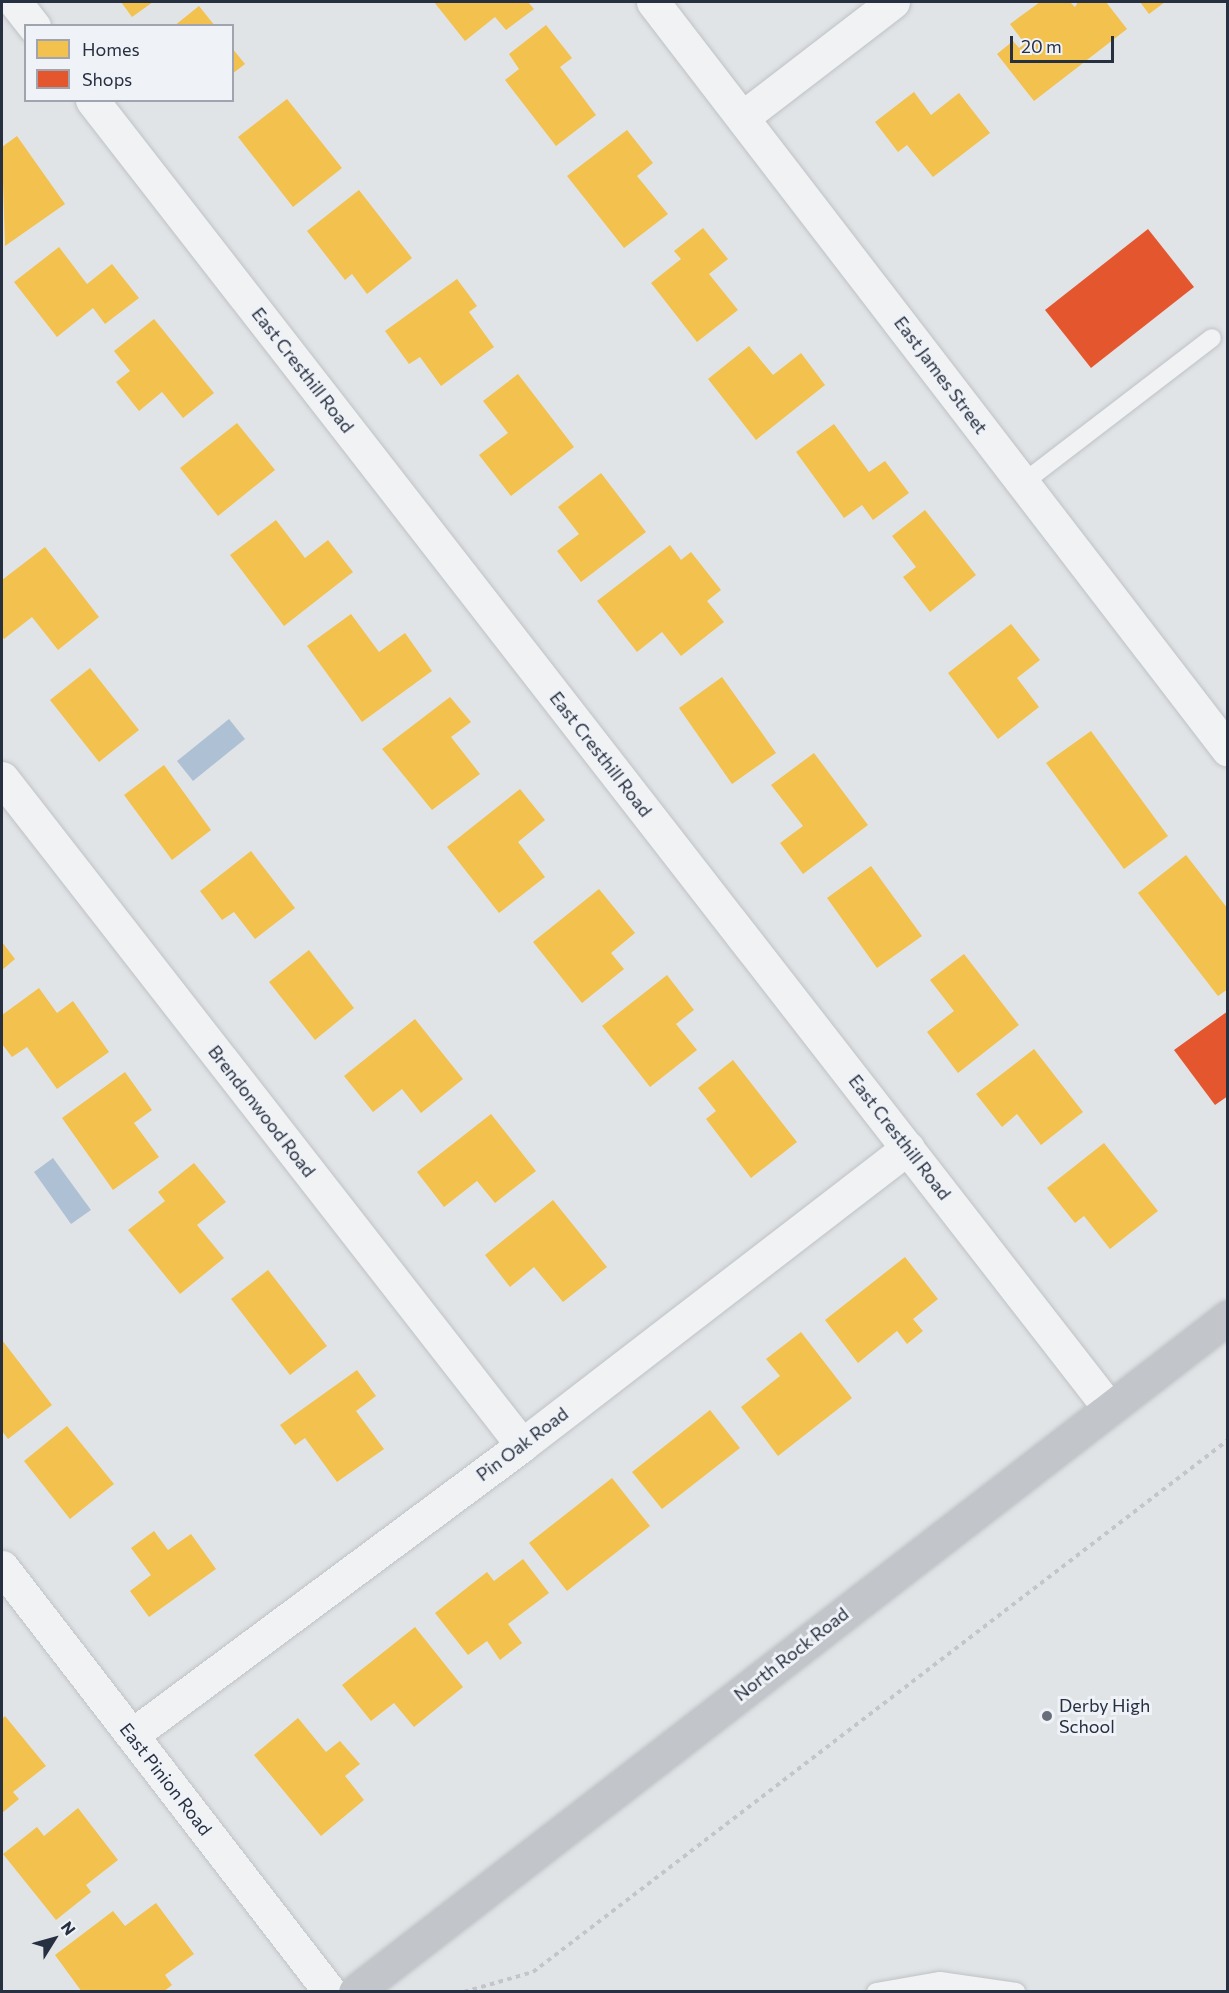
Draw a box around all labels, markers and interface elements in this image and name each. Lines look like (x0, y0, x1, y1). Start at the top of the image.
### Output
legend (24, 24, 234, 102)
scale bar (1013, 24, 1116, 62)
text: 20 m (1021, 35, 1062, 57)
text: Homes (82, 38, 140, 60)
text: Shops (82, 68, 132, 90)
street label: East Cresthill Road (247, 303, 359, 437)
street label: East James Street (890, 312, 992, 438)
street label: East Cresthill Road (545, 687, 657, 821)
street label: Brendonwood Road (204, 1041, 320, 1181)
street label: East Cresthill Road (844, 1070, 956, 1204)
street label: Pin Oak Road (472, 1403, 572, 1485)
street label: North Rock Road (730, 1603, 852, 1705)
place label: Derby High School (1059, 1695, 1150, 1738)
marker: Derby High School (1040, 1709, 1054, 1723)
street label: East Pinion Road (115, 1719, 217, 1839)
north arrow (24, 1909, 84, 1969)
text: N (58, 1917, 80, 1938)

